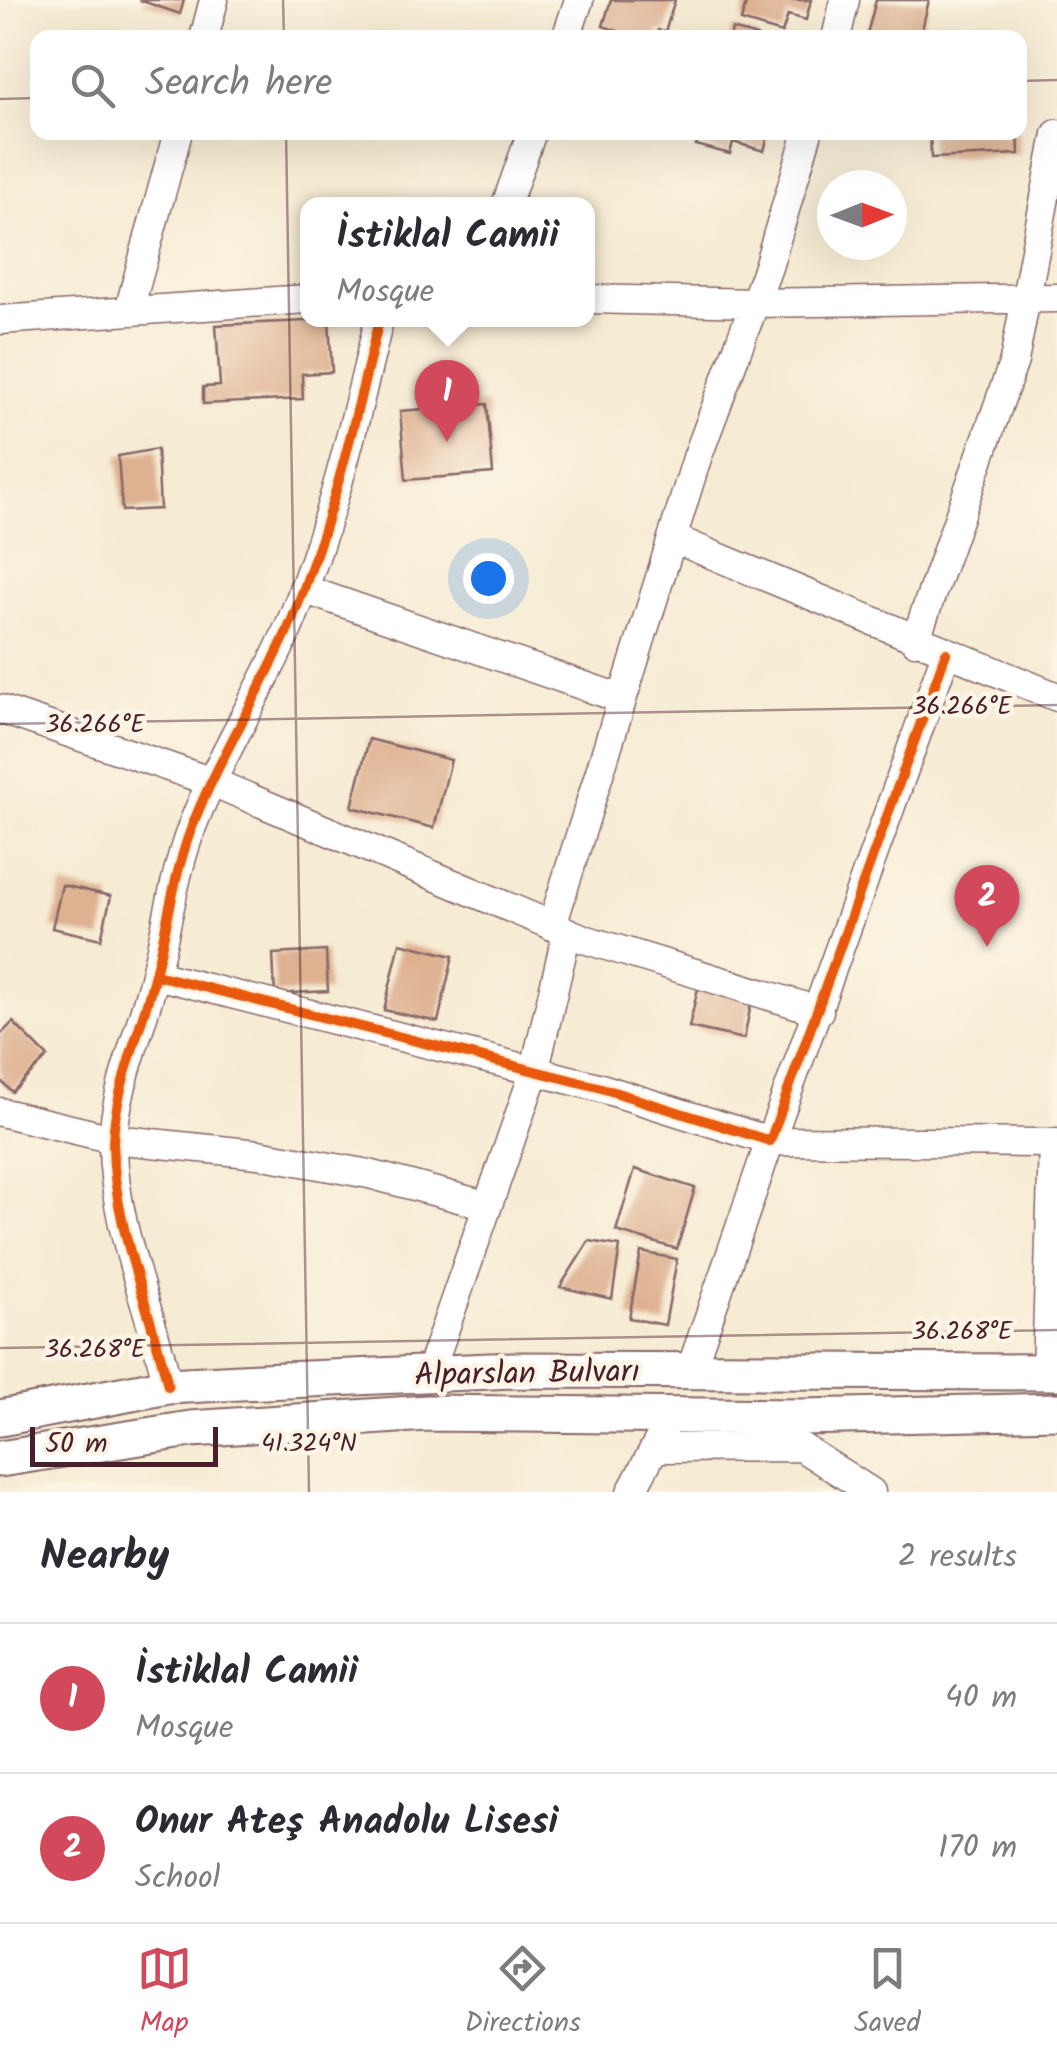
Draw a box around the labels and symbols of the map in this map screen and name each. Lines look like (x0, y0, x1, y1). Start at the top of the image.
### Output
north arrow (817, 170, 907, 260)
pin: 1 (414, 360, 480, 442)
your location (463, 553, 514, 604)
text: 36.266°E (912, 687, 1013, 727)
text: 36.266°E (45, 705, 146, 745)
pin: 2 (954, 864, 1020, 947)
text: 36.268°E (912, 1312, 1014, 1352)
text: 36.268°E (45, 1330, 147, 1370)
street label: Alparslan Bulvarı (414, 1347, 640, 1402)
scale bar (30, 1422, 218, 1466)
text: 41.324°N (261, 1424, 357, 1464)

